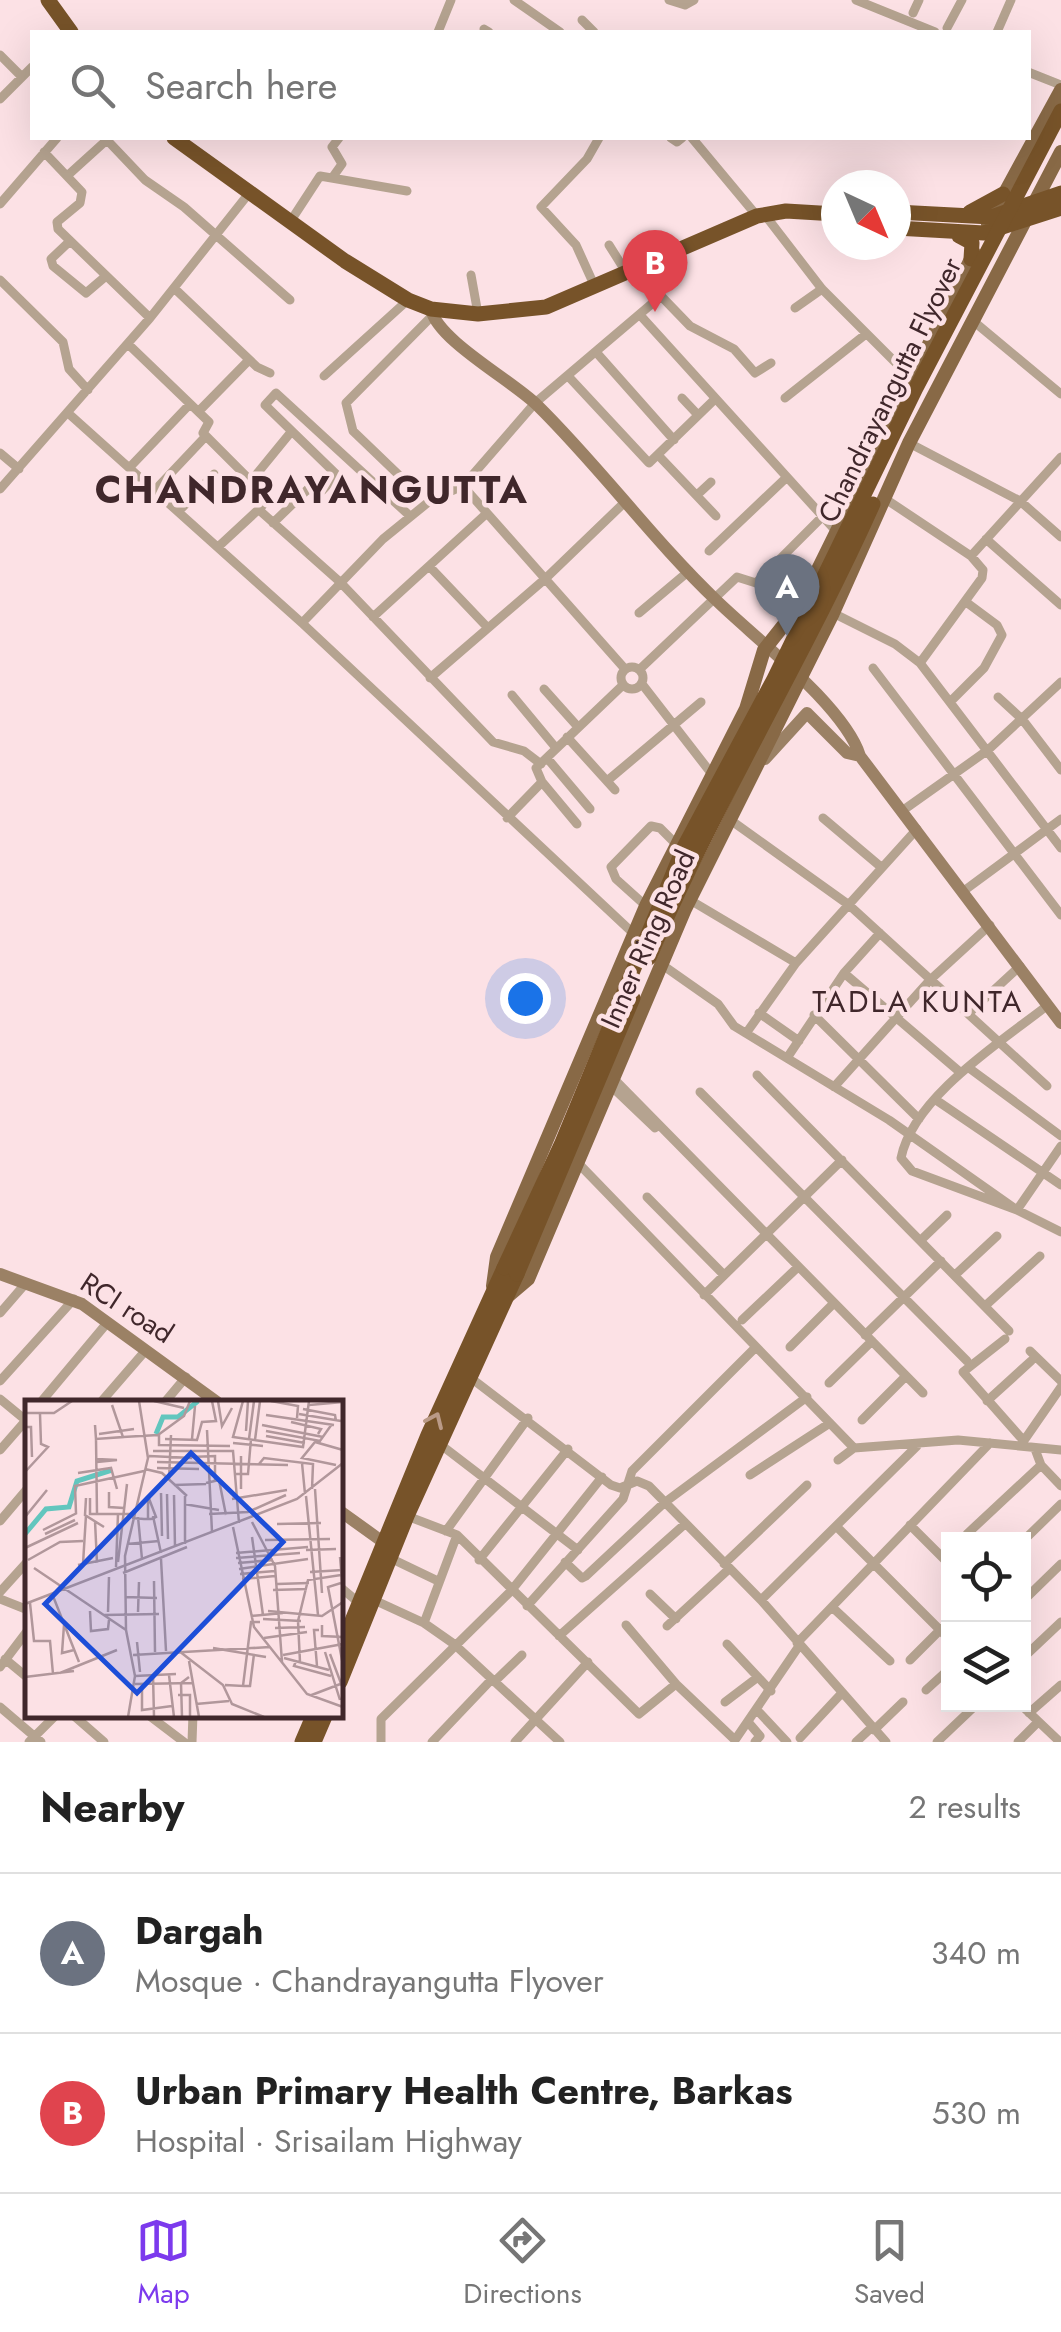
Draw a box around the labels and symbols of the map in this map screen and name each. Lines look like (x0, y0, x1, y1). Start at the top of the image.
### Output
north arrow (821, 170, 911, 260)
pin: B (622, 230, 688, 312)
street label: Chandrayangutta Flyover (808, 250, 972, 530)
district label: CHANDRAYANGUTTA (95, 462, 529, 517)
pin: A (754, 554, 820, 636)
street label: Inner Ring Road (590, 843, 706, 1035)
your location (500, 973, 551, 1024)
district label: TADLA KUNTA (812, 980, 1024, 1023)
street label: RCI road (72, 1262, 182, 1354)
inset map (25, 1400, 342, 1717)
one-way arrow (423, 1412, 443, 1430)

